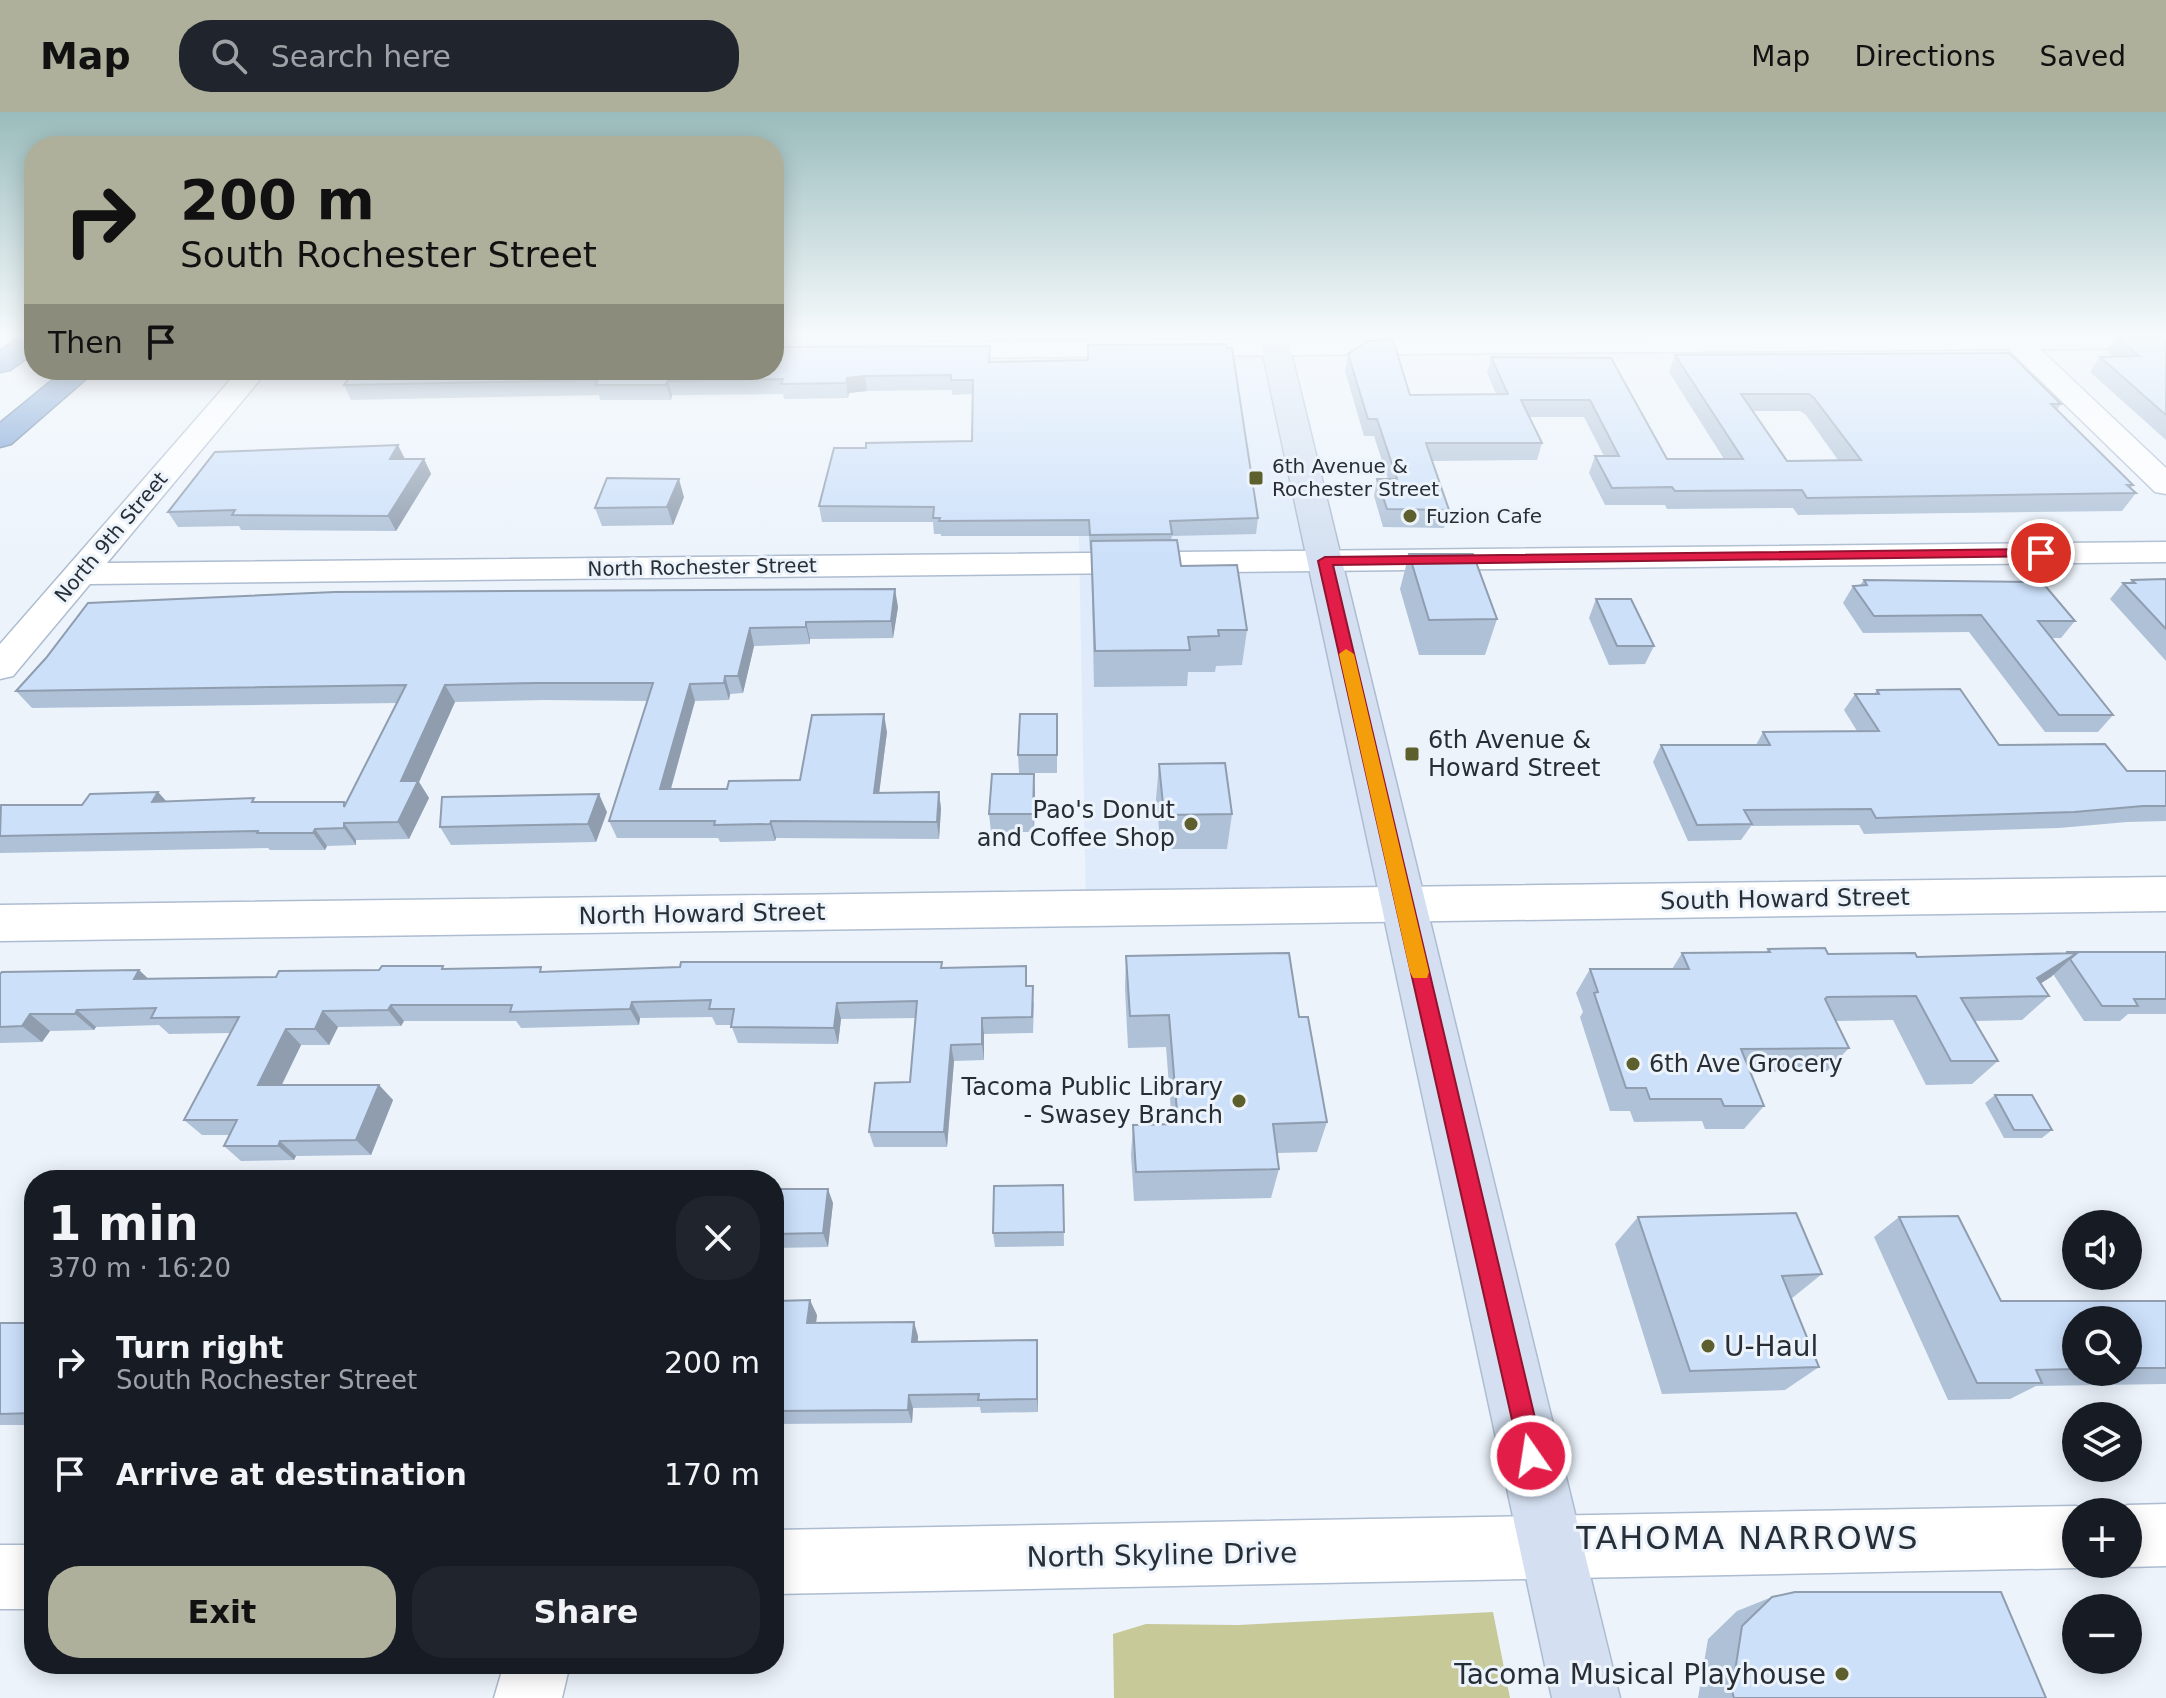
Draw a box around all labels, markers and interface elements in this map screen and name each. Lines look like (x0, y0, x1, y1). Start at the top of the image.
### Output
search box (179, 20, 739, 92)
text: Map (40, 34, 131, 78)
icon: search (207, 34, 251, 78)
text: Search here (271, 39, 451, 74)
text: Map (1751, 40, 1810, 73)
text: Directions (1854, 40, 1995, 73)
text: Saved (2039, 40, 2126, 73)
text: 200 m (180, 167, 375, 232)
icon: right (48, 168, 152, 272)
text: South Rochester Street (180, 234, 597, 275)
icon: arrive (139, 320, 183, 364)
text: Then (48, 325, 123, 360)
place label: 6th Avenue & Rochester Street (1272, 454, 1439, 501)
street label: North 9th Street (50, 467, 173, 607)
marker: 6th Avenue & Rochester Street (1247, 469, 1265, 487)
place label: Fuzion Cafe (1426, 504, 1542, 528)
marker: Fuzion Cafe (1401, 507, 1419, 525)
pin (2007, 519, 2075, 587)
icon: arrive (2019, 531, 2063, 575)
street label: North Rochester Street (587, 553, 817, 581)
place label: 6th Avenue & Howard Street (1428, 726, 1600, 782)
marker: 6th Avenue & Howard Street (1403, 745, 1421, 763)
place label: Pao's Donut and Coffee Shop (977, 796, 1175, 852)
marker: Pao's Donut and Coffee Shop (1182, 815, 1200, 833)
street label: South Howard Street (1660, 883, 1910, 915)
street label: North Howard Street (578, 898, 826, 930)
place label: 6th Ave Grocery (1649, 1050, 1843, 1078)
marker: 6th Ave Grocery (1624, 1055, 1642, 1073)
place label: Tacoma Public Library - Swasey Branch (960, 1073, 1223, 1129)
marker: Tacoma Public Library - Swasey Branch (1230, 1092, 1248, 1110)
text: 1 min (48, 1195, 199, 1251)
button: close (676, 1196, 760, 1280)
map controls (2062, 1210, 2142, 1674)
button: sound (2062, 1210, 2142, 1290)
text: 370 m · 16:20 (48, 1253, 231, 1283)
button: search (2062, 1306, 2142, 1386)
text: Turn right (116, 1330, 283, 1365)
place label: U-Haul (1724, 1330, 1818, 1363)
marker: U-Haul (1699, 1337, 1717, 1355)
icon: right (48, 1340, 92, 1384)
text: 200 m (664, 1345, 760, 1380)
text: South Rochester Street (116, 1365, 417, 1395)
button: layers (2062, 1402, 2142, 1482)
position arrow (1489, 1414, 1573, 1498)
icon: arrive (48, 1452, 92, 1496)
text: Arrive at destination (116, 1457, 467, 1492)
text: 170 m (664, 1457, 760, 1492)
button: + (2062, 1498, 2142, 1578)
district label: TAHOMA NARROWS (1575, 1519, 1920, 1557)
street label: North Skyline Drive (1026, 1536, 1298, 1574)
button: Exit (48, 1566, 396, 1658)
button: Share (412, 1566, 760, 1658)
button: − (2062, 1594, 2142, 1674)
place label: Tacoma Musical Playhouse (1453, 1658, 1826, 1691)
marker: Tacoma Musical Playhouse (1833, 1665, 1851, 1683)

